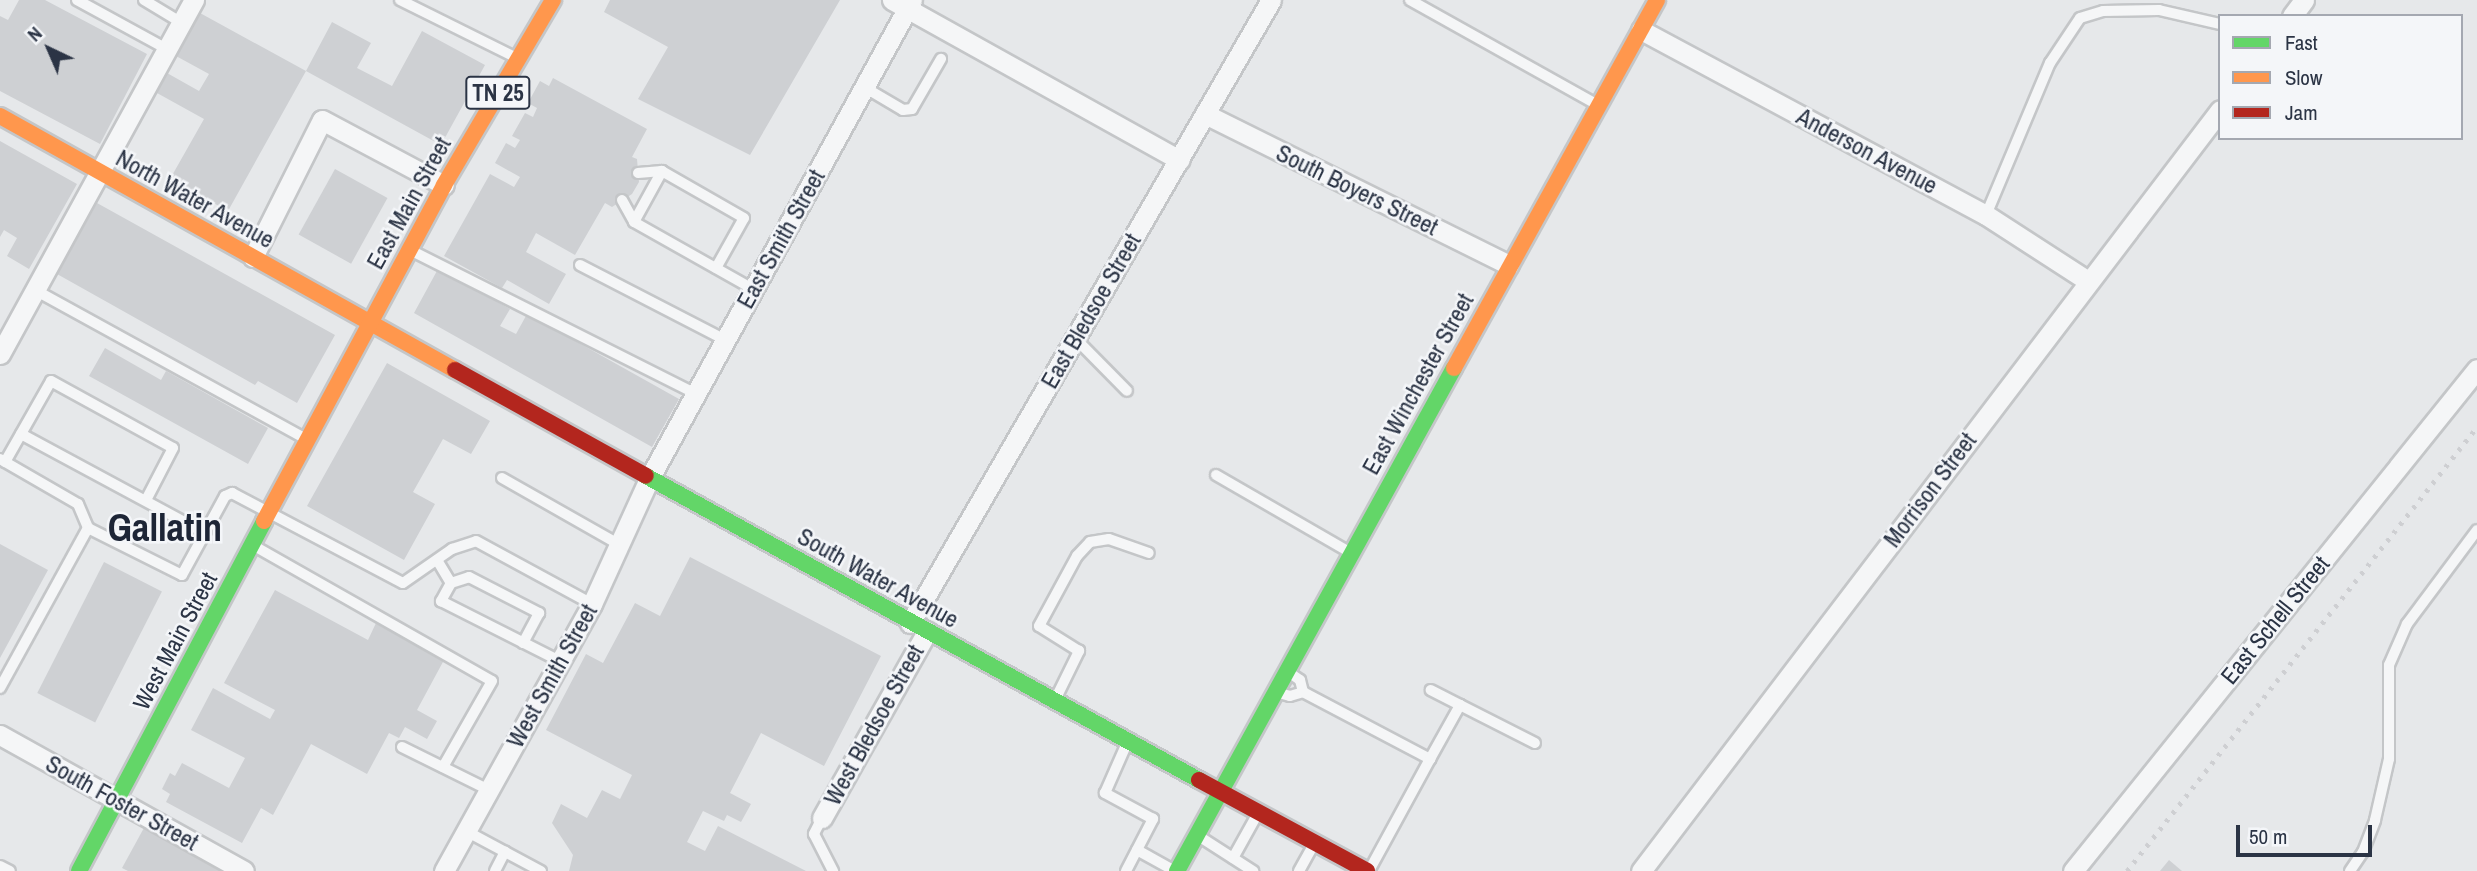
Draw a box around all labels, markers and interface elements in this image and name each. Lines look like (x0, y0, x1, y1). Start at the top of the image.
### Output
north arrow (14, 14, 84, 84)
legend (2218, 14, 2463, 140)
text: N (21, 21, 47, 47)
text: Fast (2285, 28, 2318, 57)
text: Slow (2285, 63, 2322, 92)
road number: TN 25 (465, 74, 531, 113)
text: Jam (2285, 98, 2318, 127)
street label: Anderson Avenue (1791, 102, 1943, 200)
street label: East Main Street (361, 132, 457, 274)
street label: South Boyers Street (1272, 138, 1442, 242)
street label: North Water Avenue (111, 143, 279, 255)
street label: East Smith Street (731, 165, 831, 313)
street label: East Bledsoe Street (1035, 228, 1147, 394)
street label: East Winchester Street (1356, 289, 1480, 479)
street label: Morrison Street (1878, 427, 1982, 553)
district label: Gallatin (108, 505, 222, 551)
street label: South Water Avenue (792, 522, 964, 634)
street label: East Schell Street (2215, 550, 2335, 690)
street label: West Main Street (127, 567, 223, 715)
street label: West Smith Street (501, 599, 603, 753)
street label: West Bledsoe Street (818, 640, 930, 810)
street label: South Foster Street (41, 749, 203, 857)
scale bar (2239, 812, 2376, 856)
text: 50 m (2249, 822, 2287, 851)

